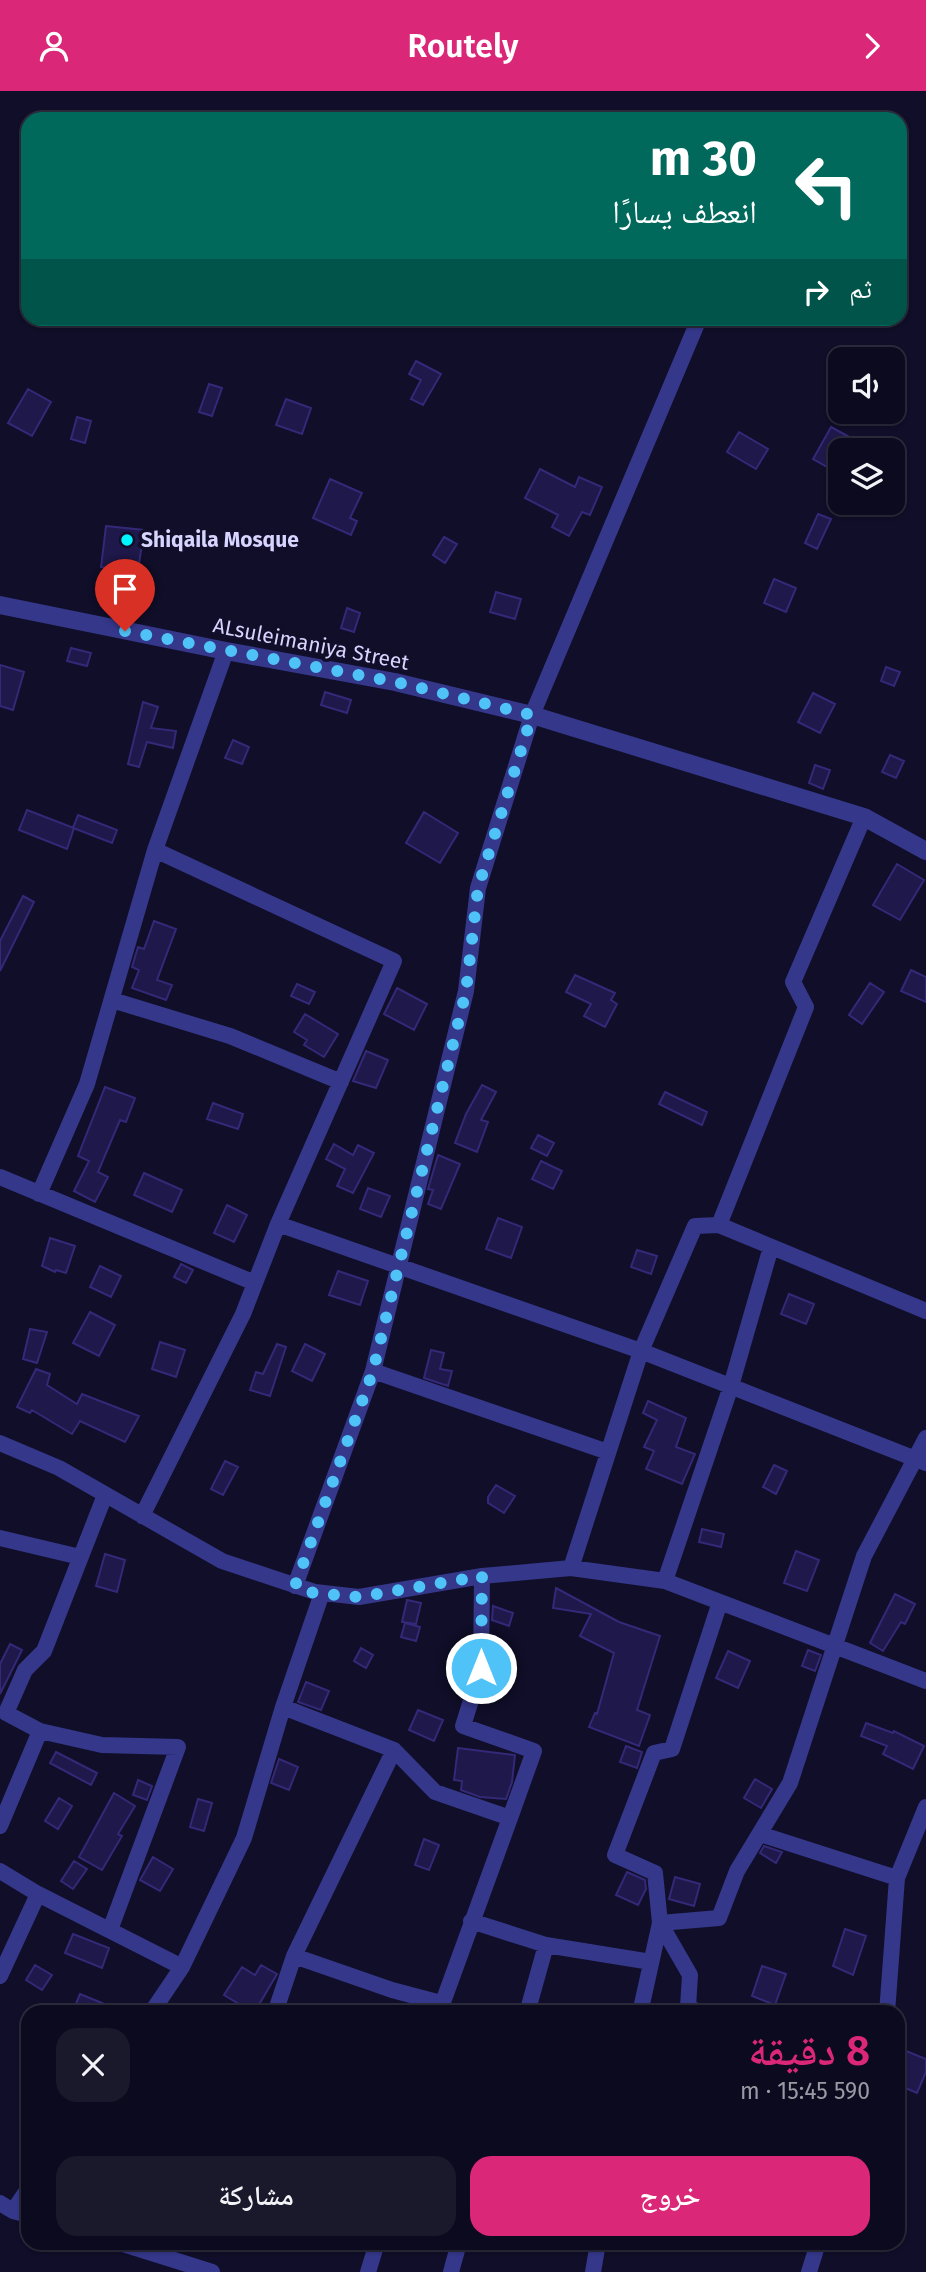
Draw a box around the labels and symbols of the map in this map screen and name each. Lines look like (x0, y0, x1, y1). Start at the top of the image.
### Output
place label: Shiqaila Mosque (141, 527, 299, 553)
marker: Shiqaila Mosque (119, 532, 135, 548)
pin (95, 559, 155, 631)
street label: ALsuleimaniya Street (211, 612, 412, 676)
position arrow (444, 1631, 518, 1705)

